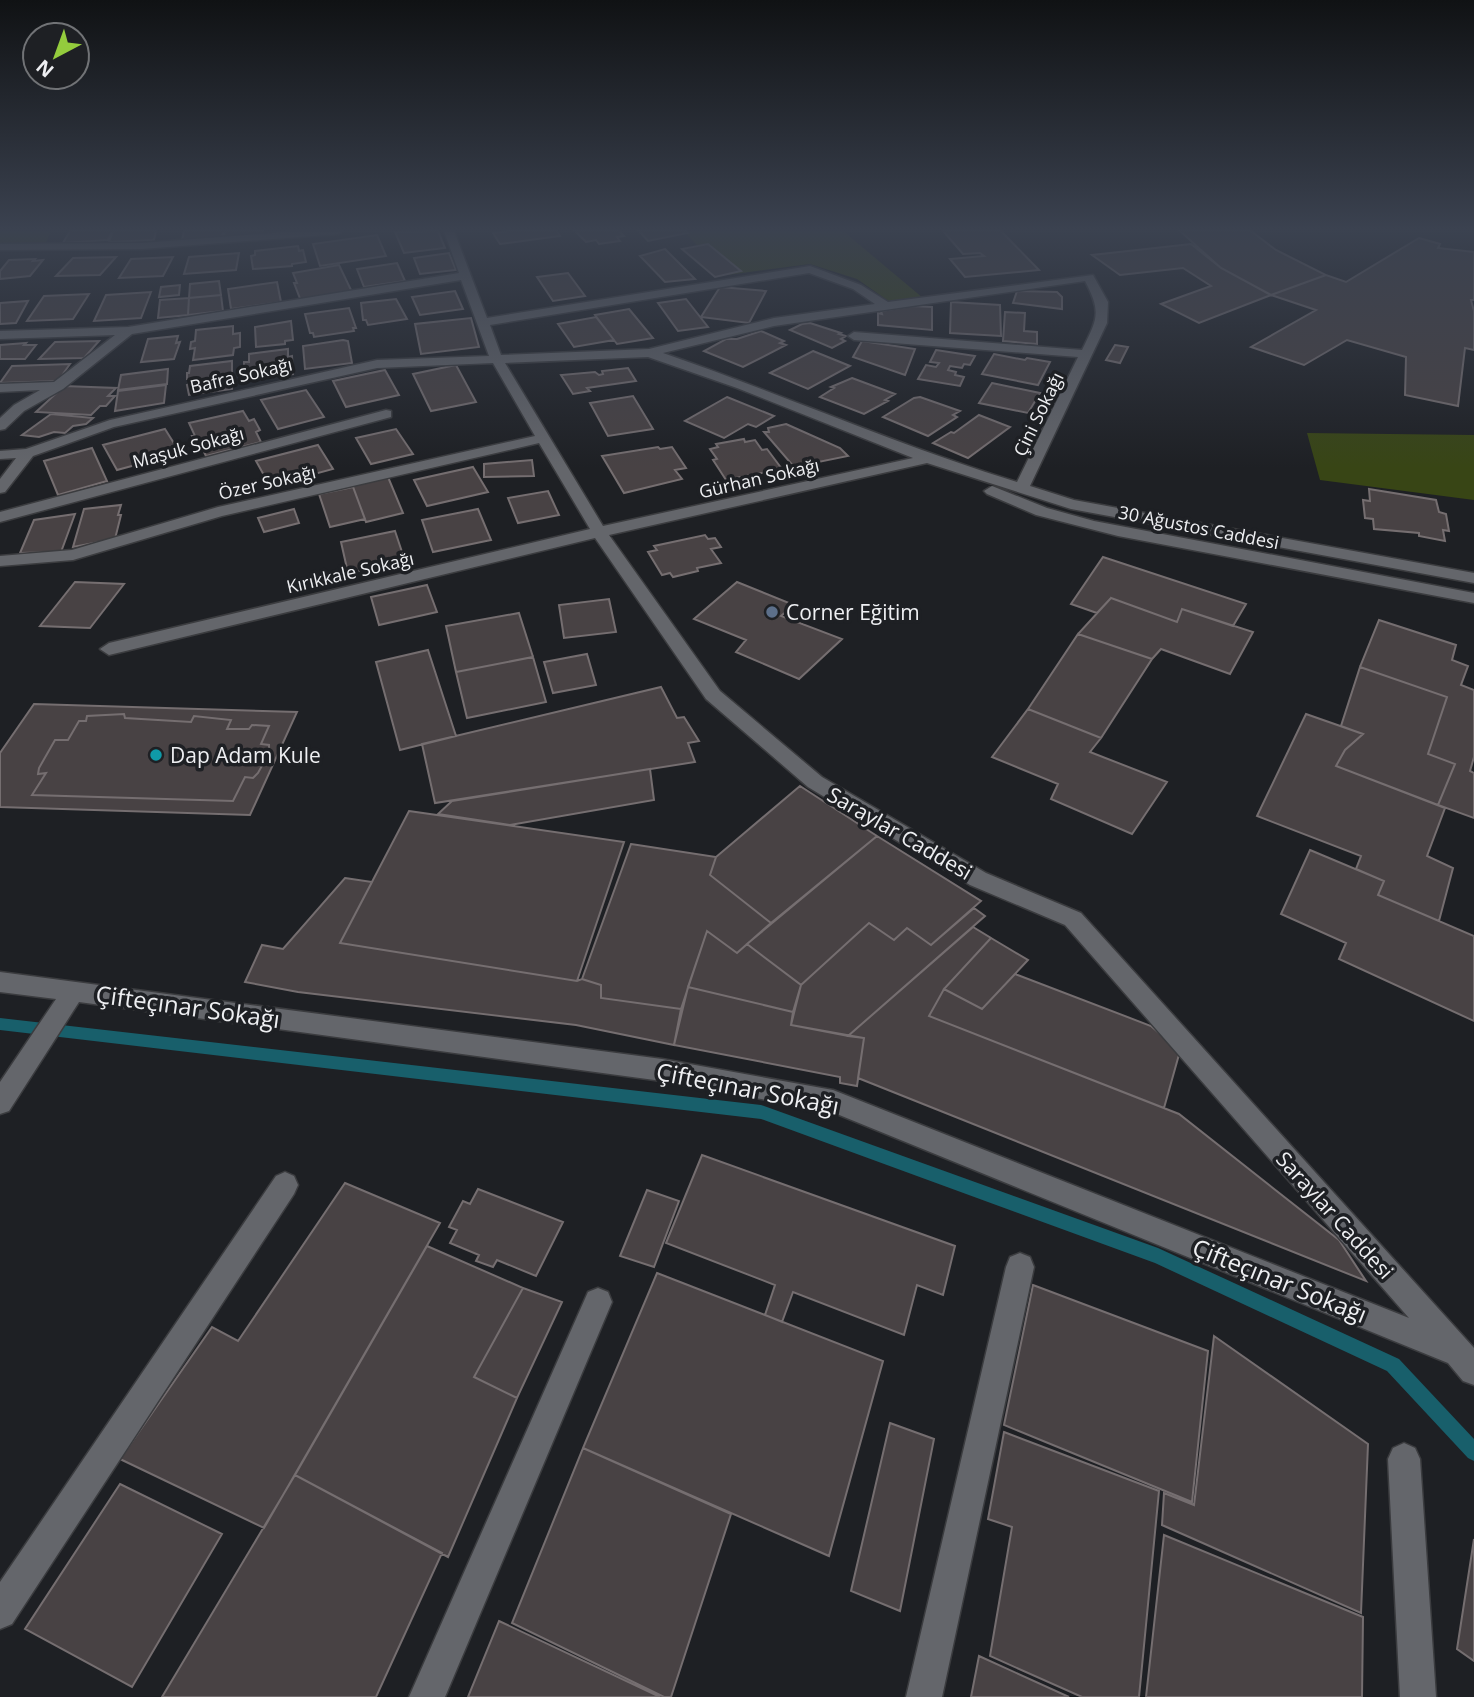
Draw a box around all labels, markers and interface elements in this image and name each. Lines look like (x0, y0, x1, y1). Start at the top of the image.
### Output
north arrow (21, 21, 91, 91)
text: N (30, 54, 59, 84)
street label: Bafra Sokağı (188, 352, 294, 398)
street label: Çini Sokağı (1007, 368, 1069, 460)
street label: Maşuk Sokağı (130, 421, 246, 473)
street label: Gürhan Sokağı (697, 453, 821, 503)
street label: Özer Sokağı (216, 459, 318, 505)
street label: 30 Ağustos Caddesi (1117, 500, 1281, 554)
street label: Kırıkkale Sokağı (284, 546, 416, 598)
place label: Corner Eğitim (786, 598, 920, 626)
marker: Corner Eğitim (764, 604, 780, 620)
place label: Dap Adam Kule (170, 741, 321, 769)
marker: Dap Adam Kule (148, 747, 164, 763)
street label: Saraylar Caddesi (823, 780, 977, 886)
street label: Çifteçınar Sokağı (94, 977, 282, 1035)
street label: Çifteçınar Sokağı (654, 1054, 842, 1122)
street label: Saraylar Caddesi (1270, 1145, 1400, 1285)
street label: Çifteçınar Sokağı (1188, 1230, 1372, 1330)

